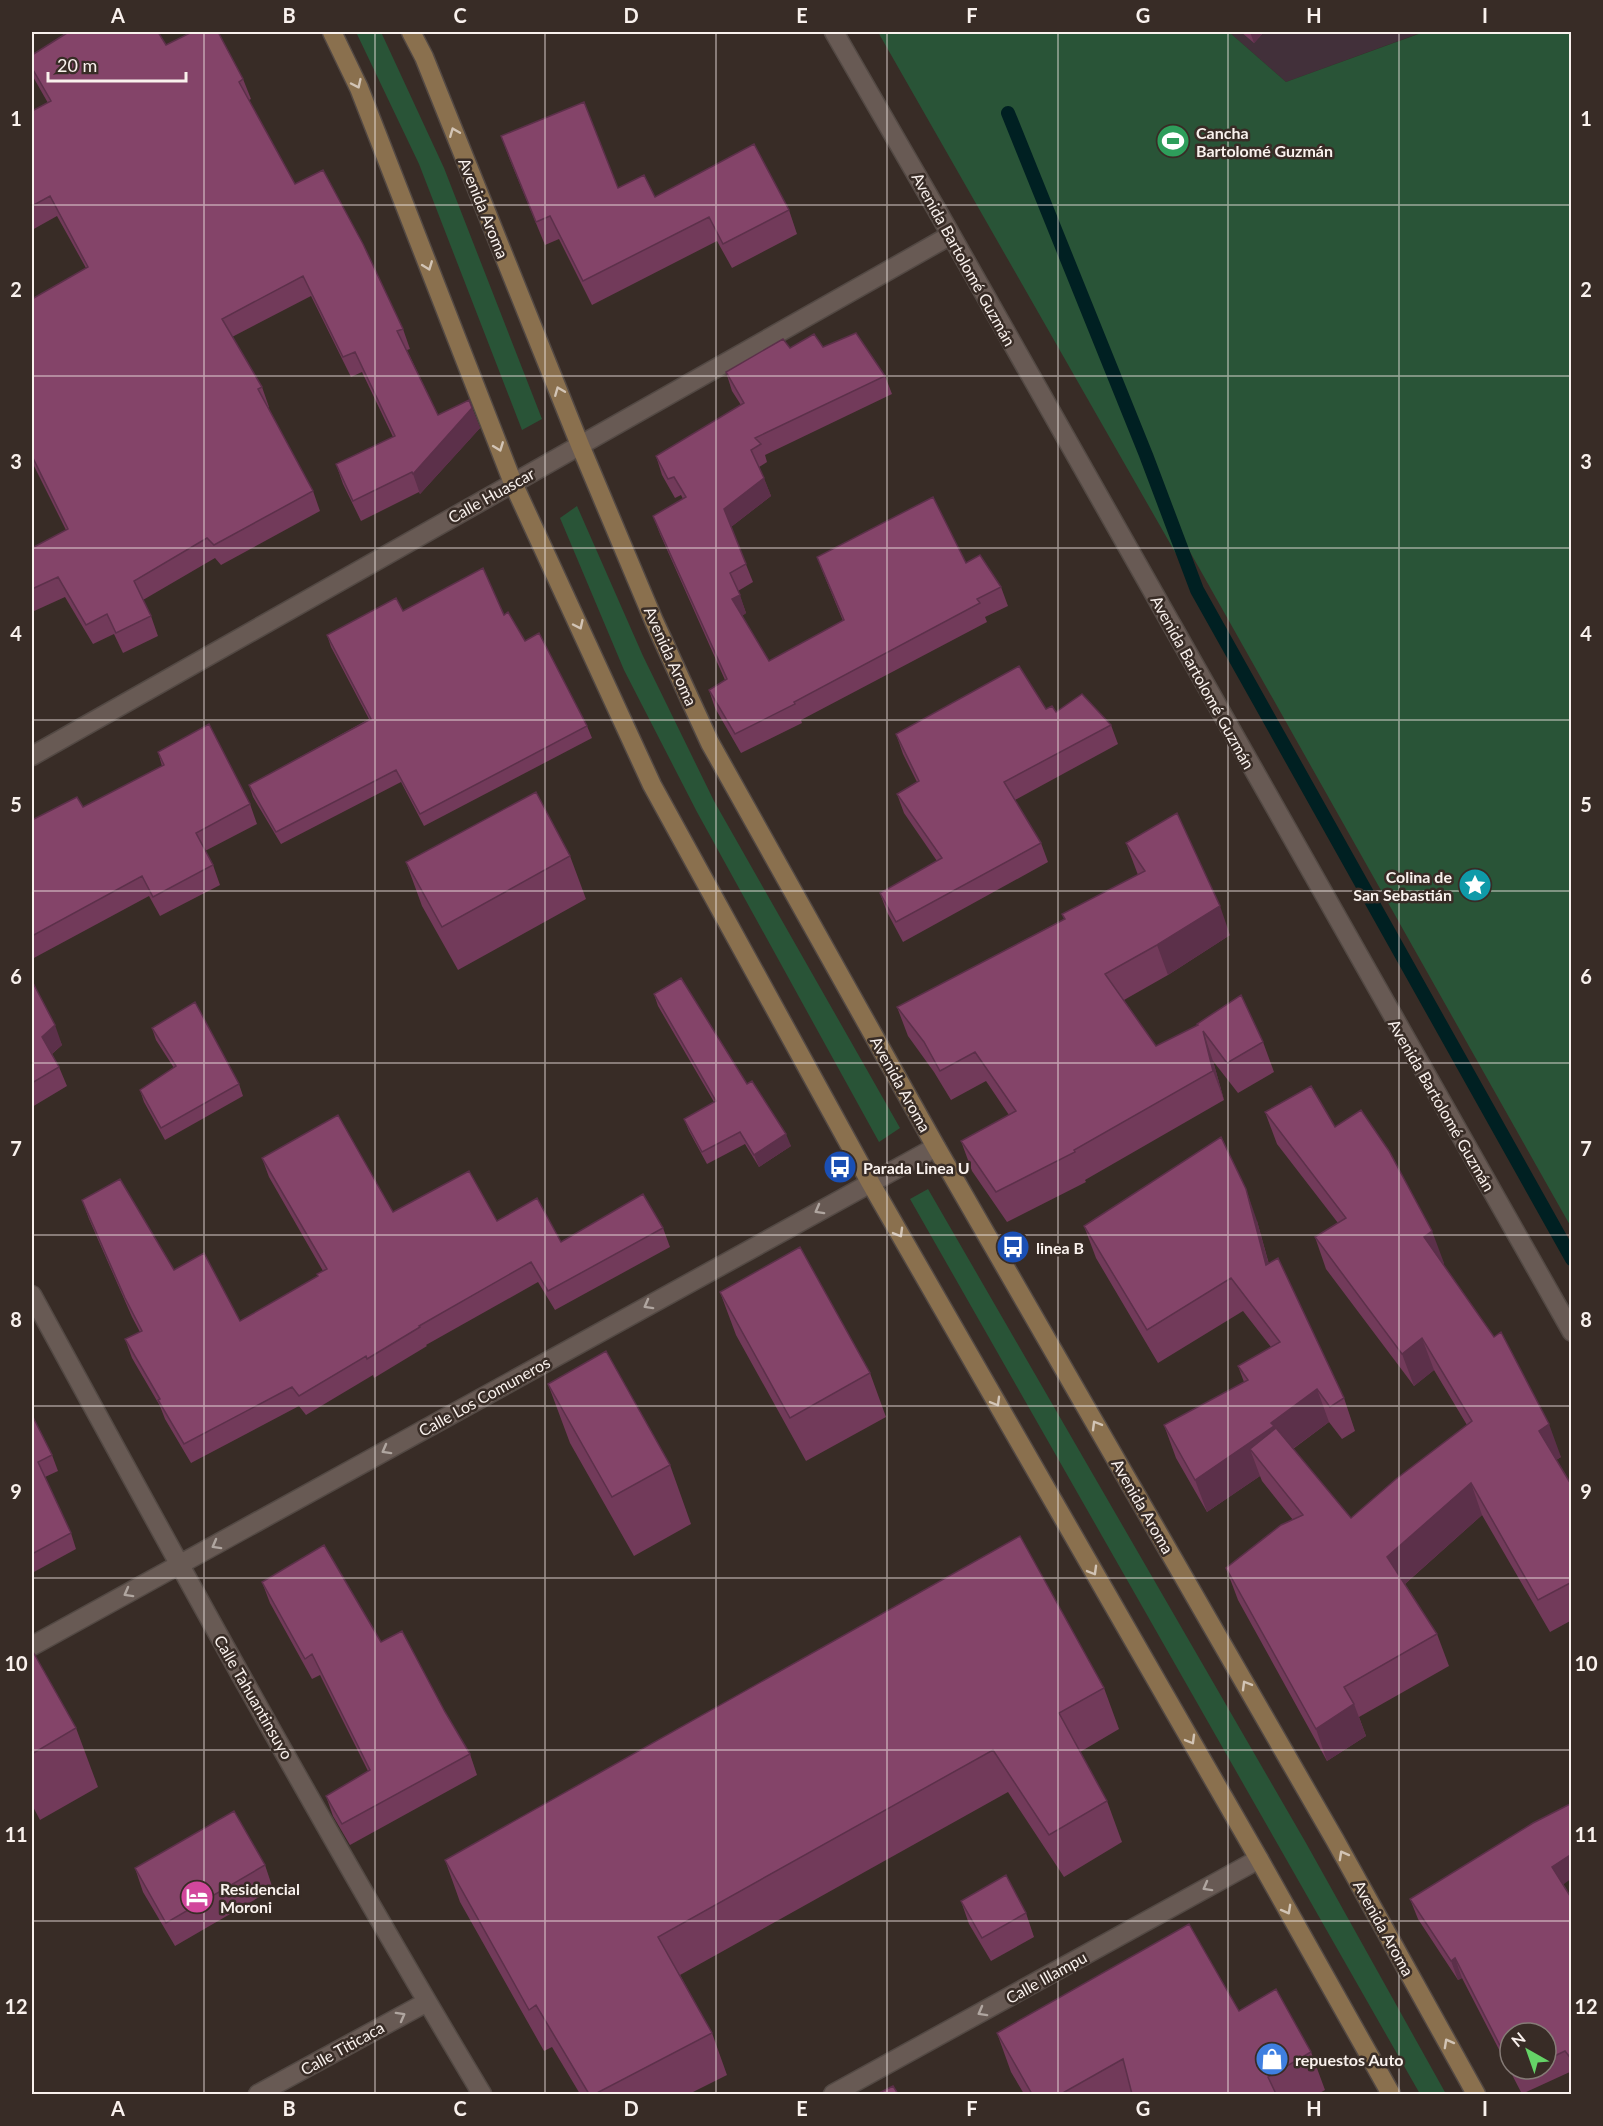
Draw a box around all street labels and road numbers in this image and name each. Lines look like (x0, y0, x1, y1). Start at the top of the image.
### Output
street label: Avenida Aroma (455, 155, 513, 261)
street label: Avenida Bartolomé Guzmán (908, 169, 1020, 349)
street label: Calle Huascar (444, 463, 538, 527)
street label: Avenida Bartolomé Guzmán (1147, 592, 1259, 772)
street label: Avenida Aroma (641, 604, 701, 708)
street label: Avenida Bartolomé Guzmán (1385, 1016, 1499, 1194)
street label: Avenida Aroma (867, 1033, 935, 1135)
street label: Calle Los Comuneros (415, 1352, 553, 1440)
street label: Avenida Aroma (1108, 1455, 1178, 1557)
street label: Calle Tahuantinsuyo (211, 1632, 297, 1762)
street label: Avenida Aroma (1350, 1877, 1418, 1979)
street label: Calle Illampu (1002, 1947, 1090, 2007)
street label: Calle Titicaca (297, 2017, 387, 2079)

